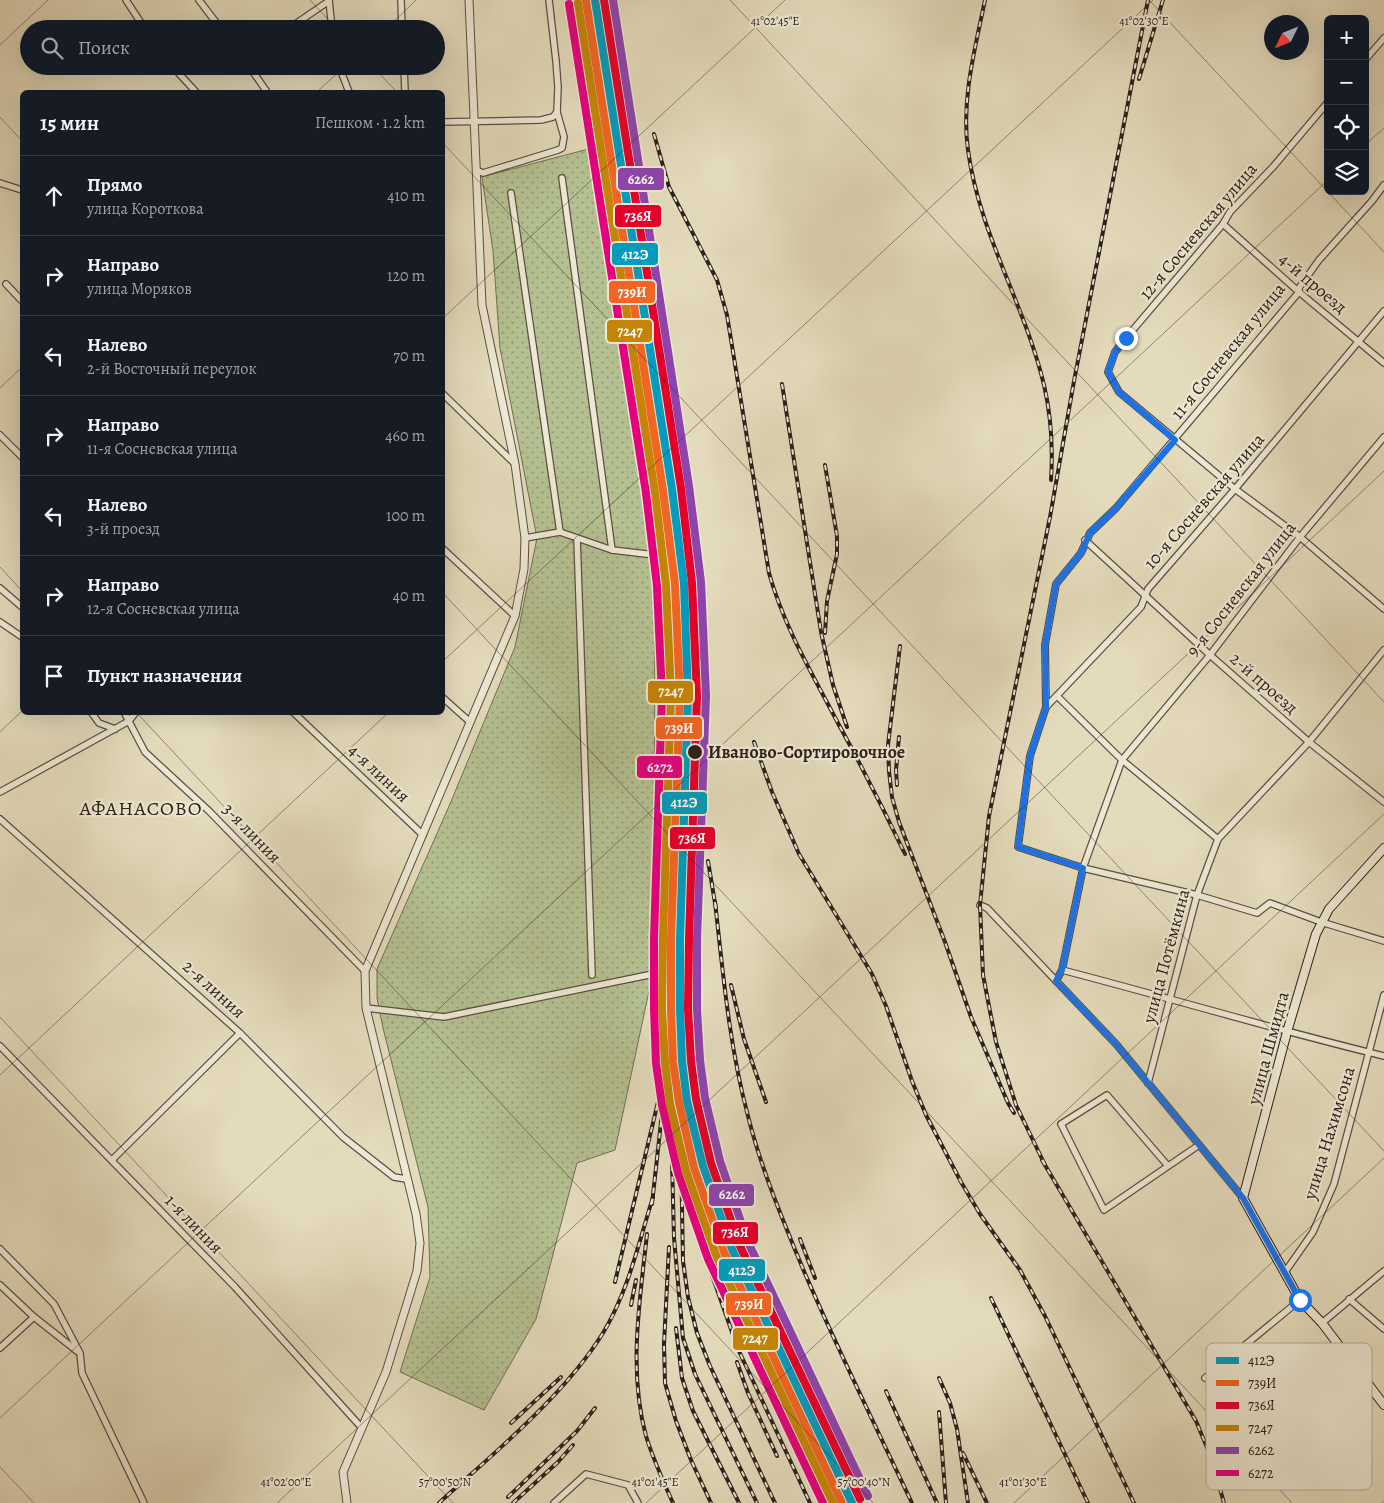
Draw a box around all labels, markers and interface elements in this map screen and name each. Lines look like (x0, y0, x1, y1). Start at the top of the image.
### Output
text: 41°02'45"E (751, 13, 799, 29)
text: 41°02'30"E (1119, 13, 1169, 29)
north arrow (1264, 15, 1309, 60)
map controls (1324, 15, 1369, 195)
button: + (1324, 15, 1369, 60)
search box (20, 20, 445, 75)
icon: search (38, 34, 66, 62)
text: Поиск (78, 35, 130, 61)
button: − (1324, 60, 1369, 105)
button: locate (1324, 105, 1369, 150)
text: 15 мин (40, 109, 99, 137)
text: Пешком · 1.2 km (315, 112, 425, 134)
button: layers (1324, 150, 1369, 195)
street label: 12-я Сосневская улица (1134, 157, 1263, 305)
line badge: 6262 (617, 167, 665, 191)
text: 6262 (628, 170, 655, 189)
text: Прямо (87, 172, 142, 198)
icon: ahead (40, 182, 68, 210)
text: 410 m (387, 185, 425, 207)
text: улица Короткова (87, 198, 204, 220)
line badge: 736Я (614, 204, 662, 228)
text: 736Я (624, 207, 652, 226)
line badge: 412Э (611, 242, 659, 266)
text: 412Э (622, 245, 649, 264)
street label: 4-й проезд (1274, 247, 1352, 319)
text: Направо (87, 252, 159, 278)
icon: right (40, 262, 68, 290)
text: 120 m (387, 265, 425, 287)
street label: 11-я Сосневская улица (1165, 277, 1291, 424)
text: улица Моряков (87, 278, 192, 300)
line badge: 739И (608, 280, 656, 304)
text: 739И (618, 283, 647, 302)
line badge: 7247 (606, 319, 653, 343)
text: 7247 (617, 322, 643, 341)
route end (1115, 327, 1138, 350)
text: Налево (87, 332, 147, 358)
icon: left (40, 342, 68, 370)
text: 70 m (393, 345, 425, 367)
text: 2-й Восточный переулок (87, 358, 257, 380)
text: Направо (87, 412, 159, 438)
icon: right (40, 422, 68, 450)
text: 460 m (385, 425, 425, 447)
street label: 10-я Сосневская улица (1138, 427, 1270, 574)
text: 11-я Сосневская улица (87, 438, 238, 460)
text: Налево (87, 492, 147, 518)
icon: left (40, 502, 68, 530)
text: 100 m (386, 505, 425, 527)
street label: 9-я Сосневская улица (1181, 516, 1302, 662)
text: 3-й проезд (87, 518, 160, 540)
text: Направо (87, 572, 159, 598)
icon: right (40, 582, 68, 610)
text: 40 m (393, 585, 425, 607)
text: 12-я Сосневская улица (87, 598, 240, 620)
street label: 2-й проезд (1225, 647, 1303, 719)
icon: arrive (40, 662, 68, 690)
text: Пункт назначения (87, 663, 242, 689)
line badge: 7247 (647, 680, 694, 704)
text: 7247 (658, 682, 684, 701)
line badge: 739И (655, 716, 703, 740)
text: 739И (665, 719, 694, 738)
street label: 4-я линия (343, 738, 415, 808)
place label: Иваново-Сортировочное (708, 740, 905, 764)
marker: Иваново-Сортировочное (686, 743, 704, 761)
line badge: 6272 (636, 755, 683, 779)
text: 6272 (647, 758, 673, 777)
line badge: 412Э (661, 791, 708, 815)
text: 412Э (671, 793, 698, 812)
district label: АФАНАСОВО (78, 795, 203, 822)
street label: 3-я линия (217, 798, 287, 868)
line badge: 736Я (669, 826, 716, 850)
text: 736Я (678, 829, 706, 848)
street label: улица Потёмкина (1136, 886, 1196, 1027)
street label: 2-я линия (178, 954, 250, 1024)
street label: улица Шмидта (1241, 988, 1295, 1108)
street label: улица Нахимсона (1297, 1063, 1361, 1203)
line badge: 6262 (708, 1183, 755, 1207)
text: 6262 (719, 1185, 746, 1204)
street label: 1-я линия (160, 1189, 228, 1259)
line badge: 736Я (712, 1221, 759, 1245)
text: 736Я (721, 1223, 749, 1242)
line badge: 412Э (718, 1258, 766, 1282)
text: 412Э (729, 1261, 756, 1280)
route start (1289, 1289, 1312, 1312)
line badge: 739И (725, 1292, 772, 1316)
text: 739И (735, 1295, 764, 1314)
line badge: 7247 (732, 1327, 779, 1351)
text: 7247 (742, 1329, 768, 1348)
legend (1206, 1343, 1372, 1490)
text: 412Э (1248, 1351, 1275, 1370)
text: 739И (1248, 1374, 1277, 1393)
text: 736Я (1248, 1396, 1275, 1415)
text: 7247 (1248, 1419, 1273, 1438)
text: 6262 (1248, 1441, 1275, 1460)
text: 6272 (1248, 1464, 1274, 1483)
text: 41°02'00"E (261, 1474, 311, 1490)
text: 57°00'50"N (419, 1474, 472, 1490)
text: 41°01'45"E (631, 1474, 679, 1490)
text: 57°00'40"N (838, 1474, 891, 1490)
text: 41°01'30"E (999, 1474, 1047, 1490)

